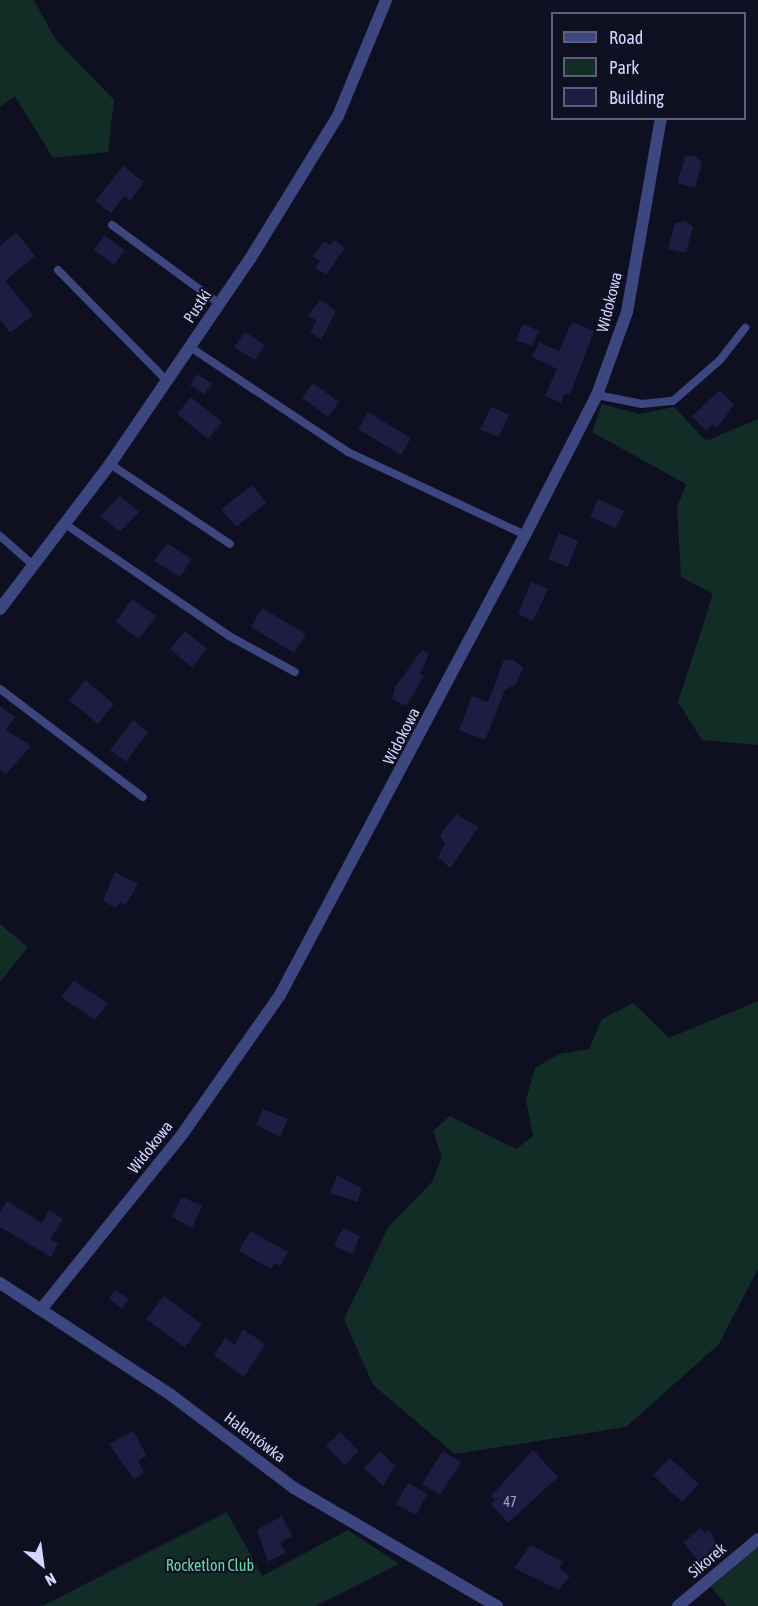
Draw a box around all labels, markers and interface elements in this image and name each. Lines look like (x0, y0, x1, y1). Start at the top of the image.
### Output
legend (551, 12, 746, 120)
text: Road (609, 27, 643, 48)
text: Park (609, 57, 639, 78)
text: Building (609, 87, 664, 108)
street label: Widokowa (592, 270, 626, 334)
street label: Pustki (179, 286, 215, 326)
street label: Widokowa (379, 704, 423, 768)
street label: Widokowa (124, 1117, 176, 1177)
street label: Halentówka (221, 1408, 289, 1466)
house number: 47 (503, 1494, 517, 1510)
north arrow (12, 1534, 72, 1594)
street label: Sikorek (684, 1539, 730, 1581)
park label: Rocketlon Club (166, 1555, 254, 1575)
text: N (42, 1570, 59, 1590)

